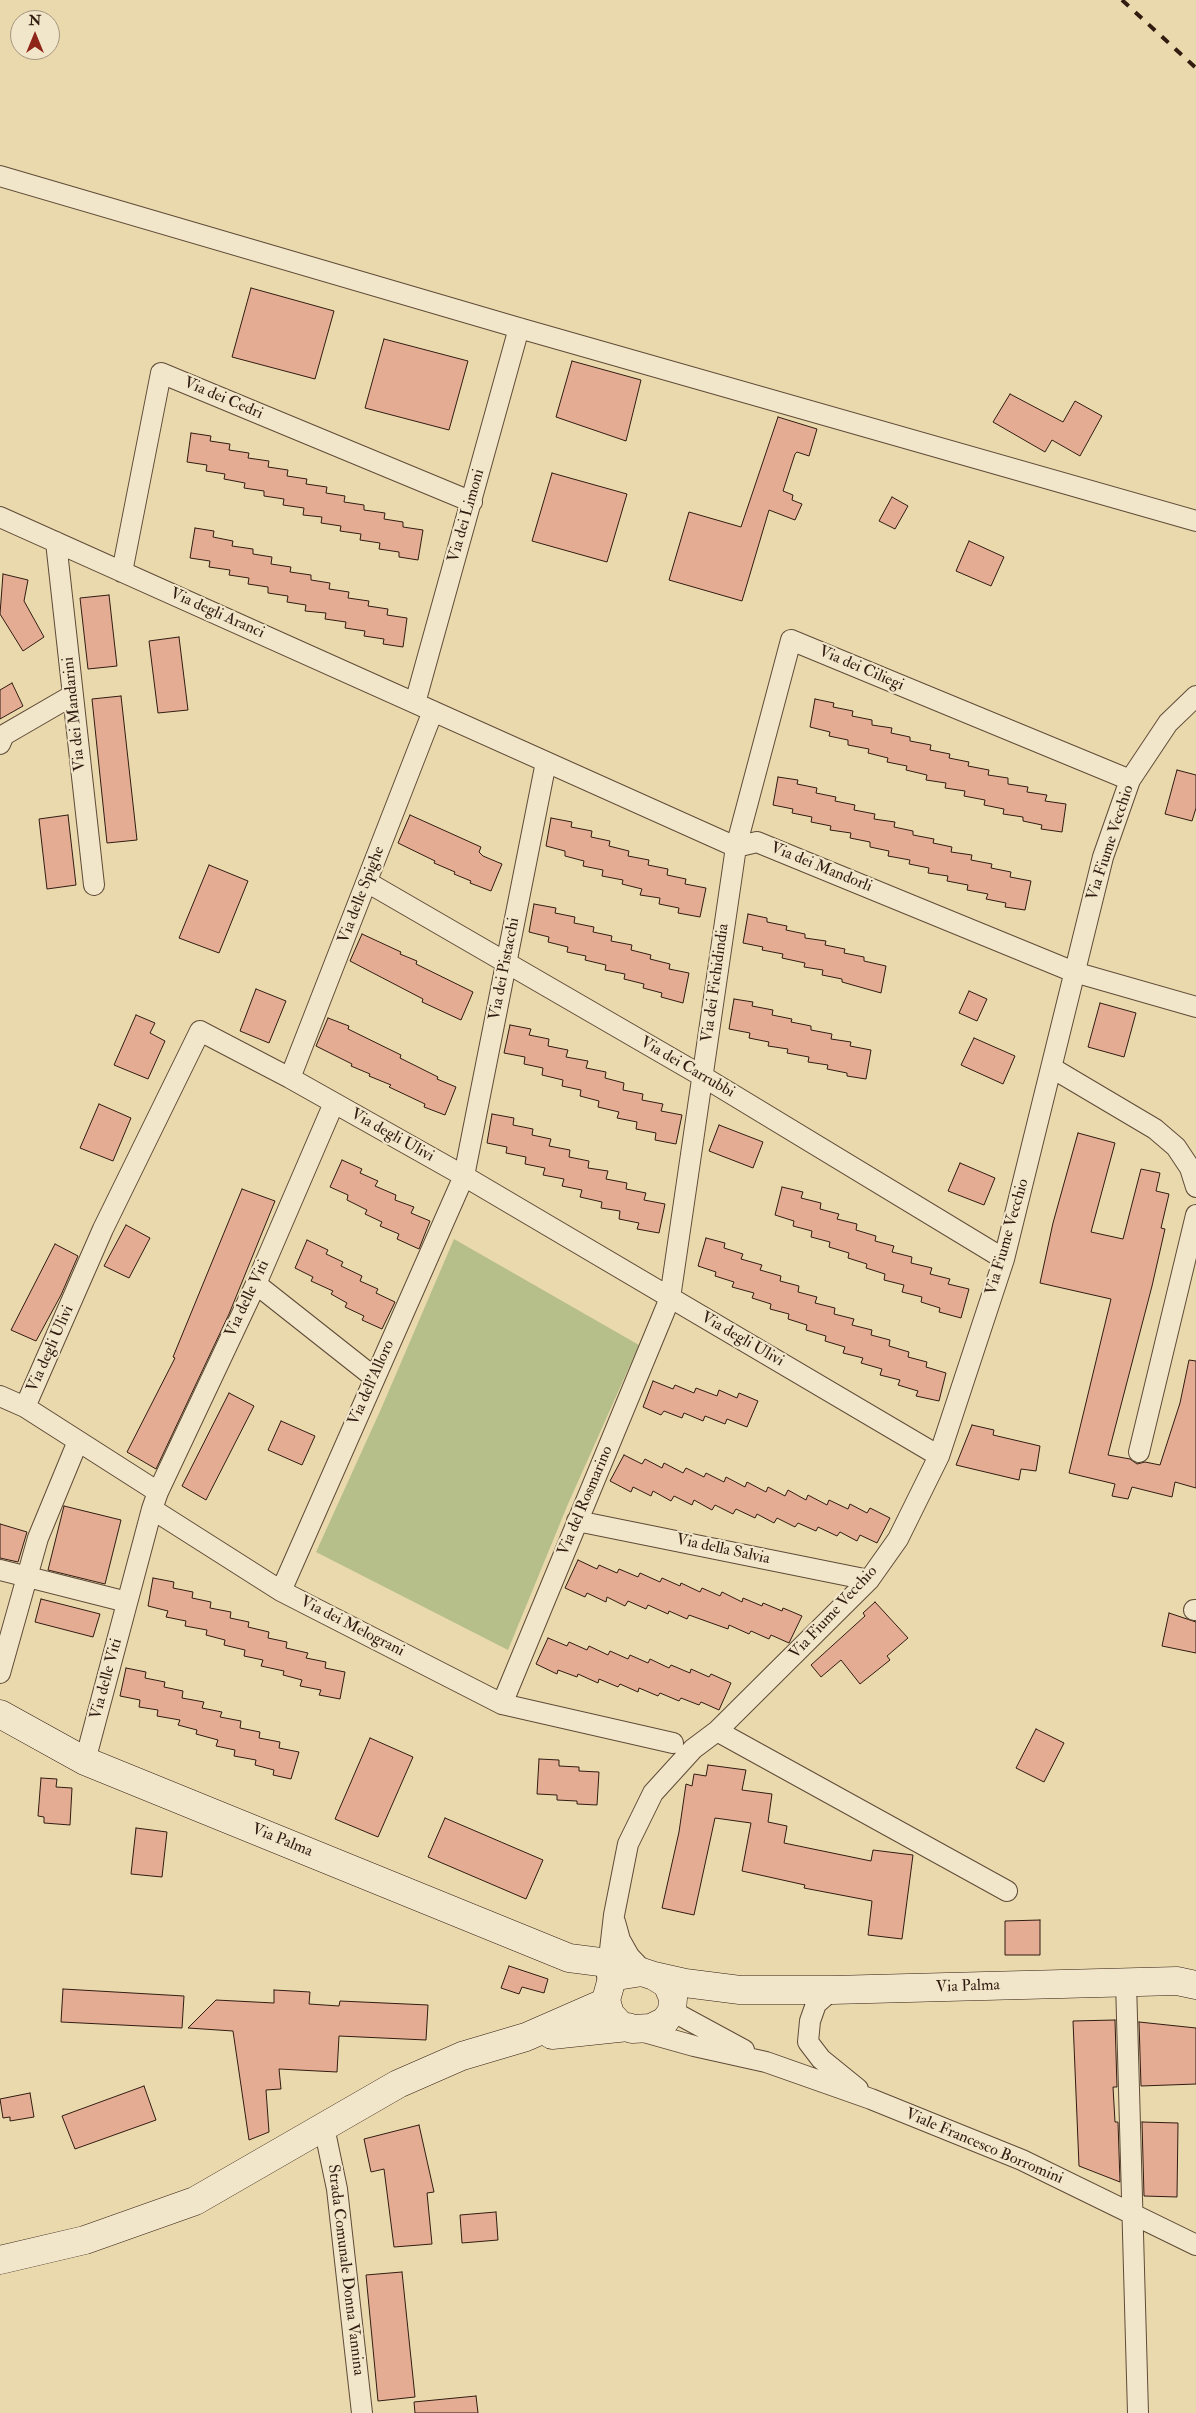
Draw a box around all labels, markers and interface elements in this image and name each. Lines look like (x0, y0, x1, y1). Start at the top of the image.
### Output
north arrow (10, 10, 60, 60)
text: N (29, 12, 41, 29)
street label: Via dei Cedri (181, 374, 265, 424)
street label: Via dei Limoni (445, 467, 489, 565)
street label: Via degli Aranci (167, 585, 267, 643)
street label: Via dei Ciliegi (816, 642, 906, 696)
street label: Via dei Mandarini (59, 656, 91, 772)
street label: Via Fiume Vecchio (1083, 783, 1139, 903)
street label: Via dei Mandorli (768, 839, 874, 897)
street label: Via delle Spighe (335, 844, 389, 946)
street label: Via dei Pistacchi (486, 916, 524, 1022)
street label: Via dei Fichidindia (698, 922, 734, 1044)
street label: Via dei Carrubbi (636, 1033, 738, 1103)
street label: Via degli Ulivi (347, 1105, 437, 1167)
street label: Via Fiume Vecchio (982, 1177, 1034, 1297)
street label: Via delle Viti (222, 1257, 274, 1341)
street label: Via degli Ulivi (23, 1303, 79, 1395)
street label: Via degli Ulivi (697, 1309, 787, 1371)
street label: Via dell'Alloro (345, 1337, 399, 1429)
street label: Via del Rosmarino (554, 1443, 618, 1559)
street label: Via della Salvia (674, 1531, 772, 1569)
street label: Via Fiume Vecchio (786, 1563, 882, 1663)
street label: Via dei Melograni (297, 1593, 407, 1661)
street label: Via delle Viti (87, 1636, 127, 1722)
street label: Via Palma (249, 1820, 315, 1862)
street label: Via Palma (936, 1976, 1000, 1998)
street label: Viale Francesco Borromini (902, 2105, 1066, 2189)
street label: Strada Comunale Donna Vannina (323, 2163, 367, 2377)

